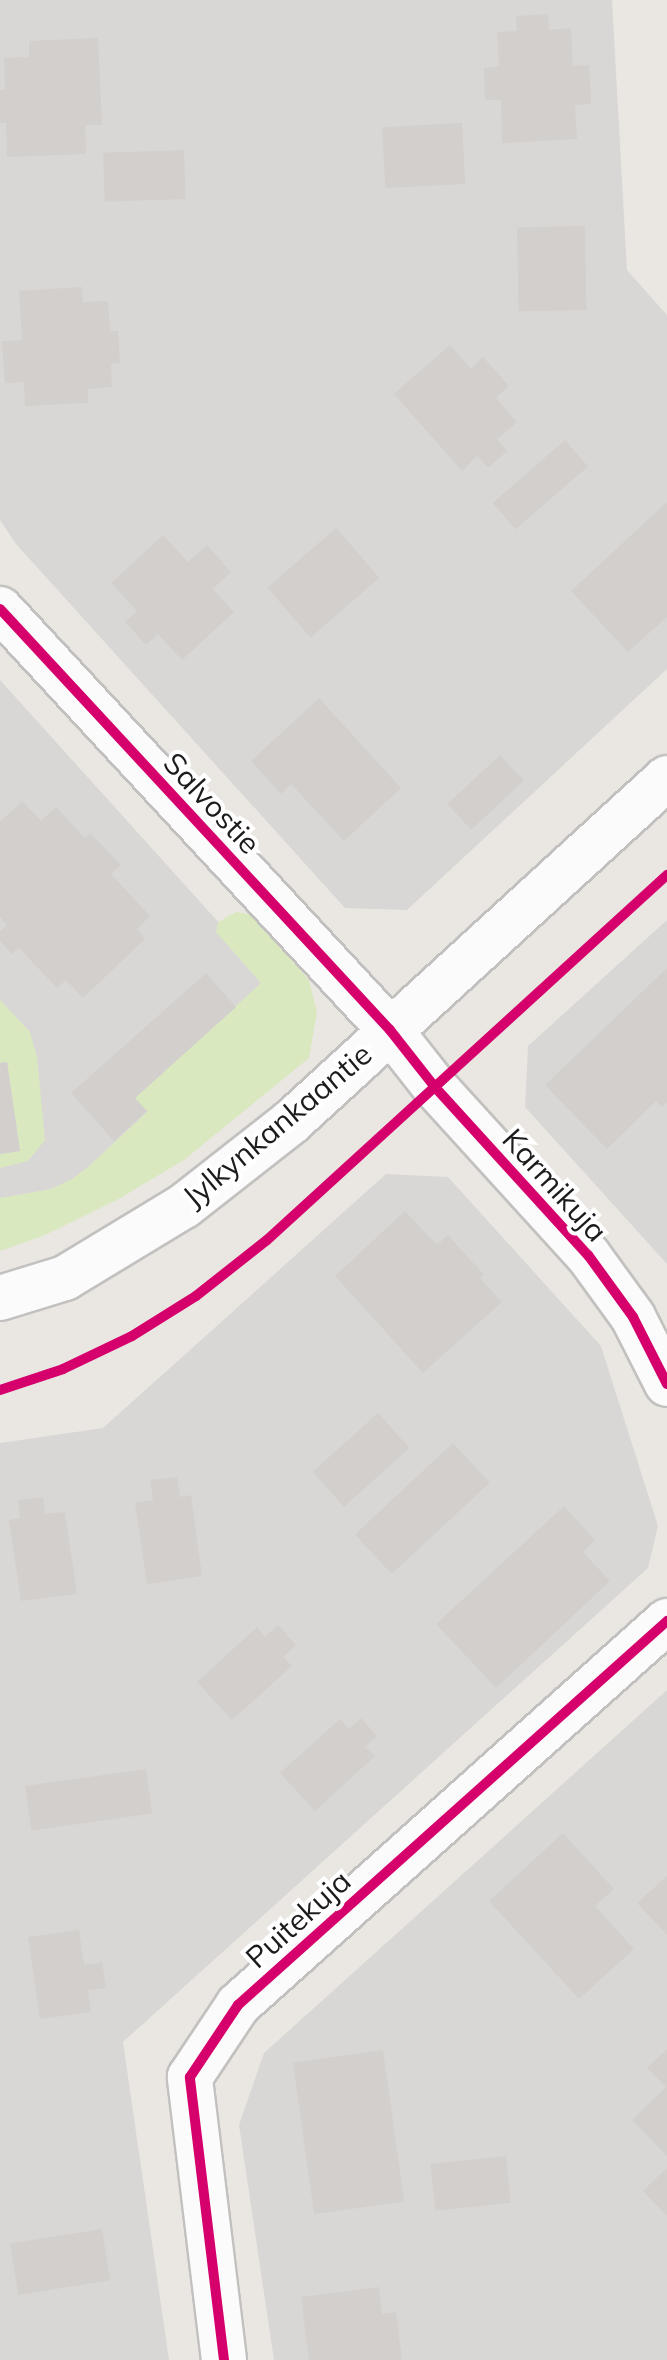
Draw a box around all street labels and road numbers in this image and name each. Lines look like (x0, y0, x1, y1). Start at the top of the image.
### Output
street label: Salvostie (156, 745, 268, 861)
street label: Jylkynkankaantie (175, 1036, 379, 1214)
street label: Karmikuja (495, 1121, 615, 1249)
street label: Puitekuja (238, 1863, 358, 1975)

